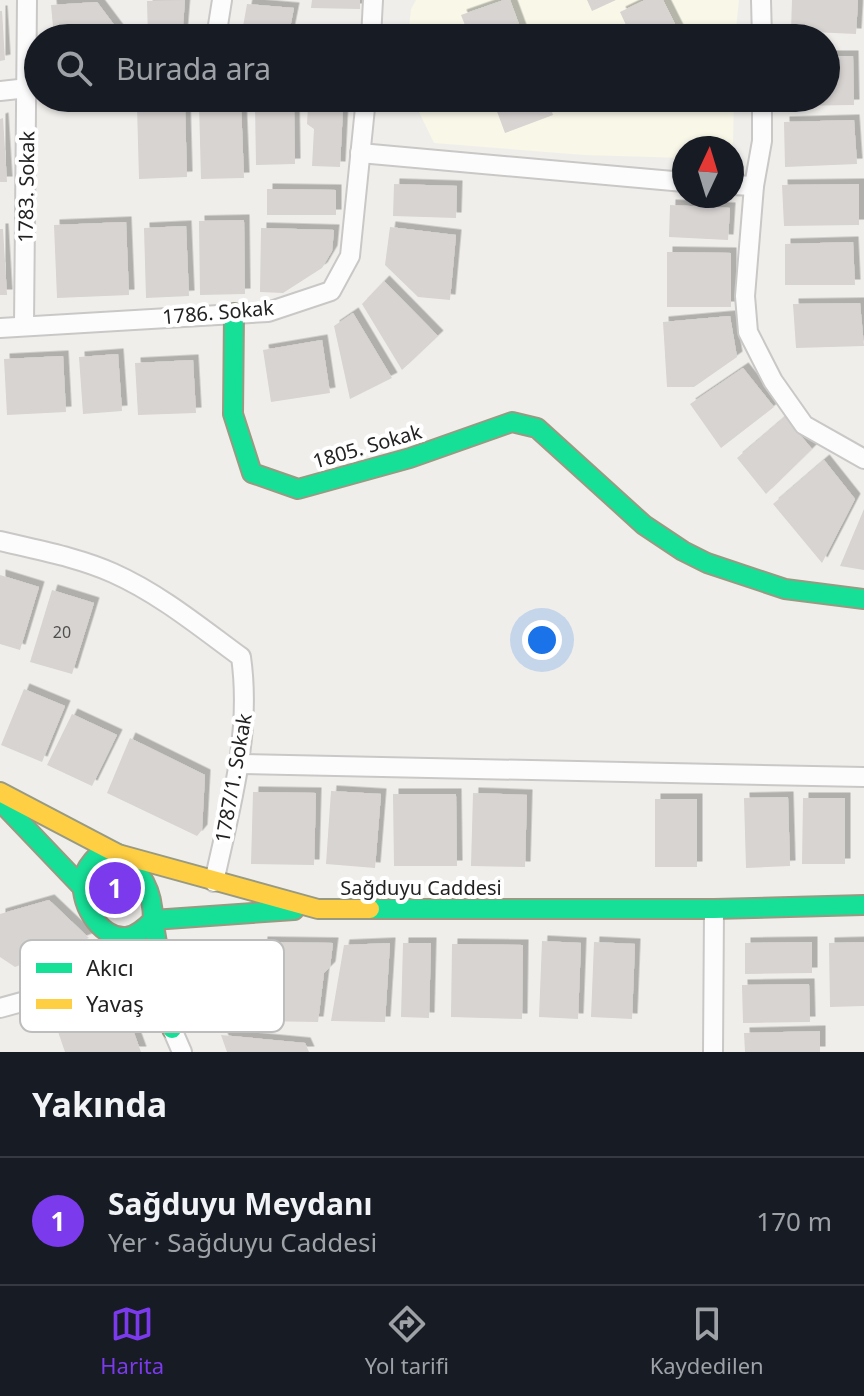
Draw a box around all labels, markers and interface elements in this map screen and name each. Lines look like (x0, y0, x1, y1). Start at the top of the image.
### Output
search box (24, 24, 840, 112)
icon: search (52, 46, 96, 90)
text: Burada ara (116, 48, 271, 89)
street label: 1783. Sokak (12, 130, 40, 243)
north arrow (672, 136, 744, 208)
street label: 1786. Sokak (161, 294, 275, 330)
street label: 1805. Sokak (309, 418, 425, 474)
your location (522, 620, 562, 660)
house number: 20 (53, 621, 71, 643)
street label: 1787/1. Sokak (208, 711, 258, 845)
pin: 1 (89, 858, 141, 918)
street label: Sağduyu Caddesi (340, 874, 502, 901)
legend (20, 940, 284, 1032)
text: Akıcı (86, 952, 134, 982)
text: Yavaş (86, 988, 144, 1018)
text: Yakında (32, 1081, 167, 1127)
text: Sağduyu Meydanı (108, 1183, 372, 1224)
text: 1 (51, 1203, 65, 1239)
text: 170 m (756, 1203, 832, 1239)
text: Yer · Sağduyu Caddesi (108, 1224, 377, 1260)
tab: Harita (100, 1302, 164, 1380)
tab: Yol tarifi (365, 1302, 449, 1380)
tab: Kaydedilen (650, 1302, 764, 1380)

